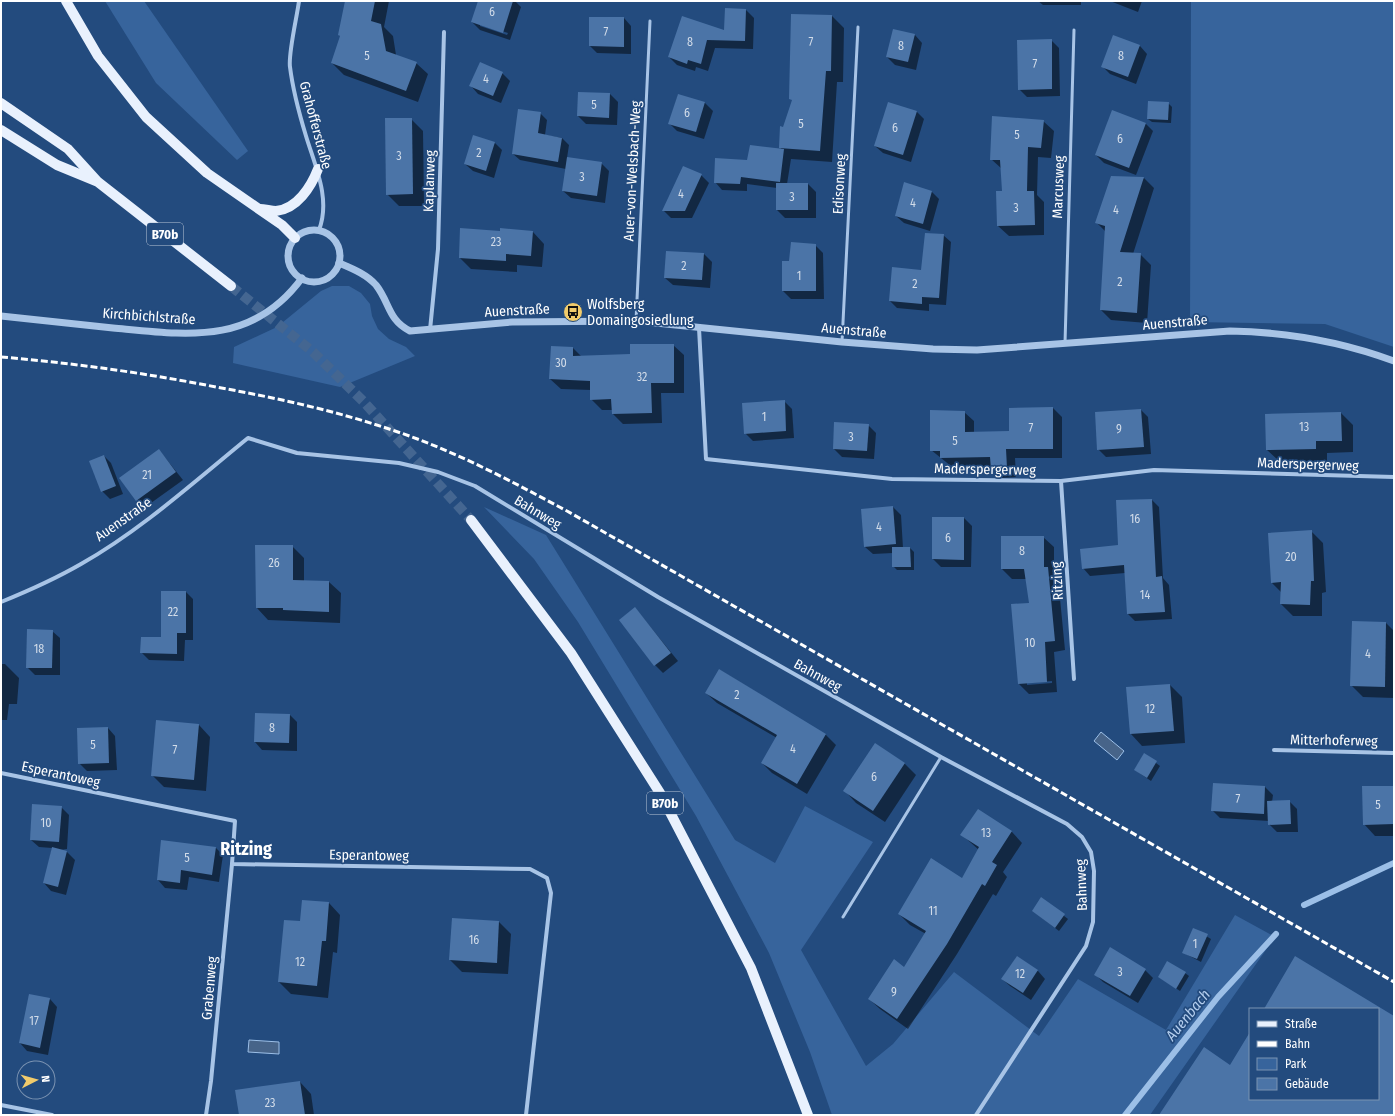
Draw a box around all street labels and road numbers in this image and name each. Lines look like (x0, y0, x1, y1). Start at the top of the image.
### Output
street label: Grahofferstraße (296, 79, 335, 171)
street label: Auer-von-Welsbach-Weg (620, 100, 645, 242)
street label: Kaplanweg (420, 149, 439, 212)
street label: Edisonweg (829, 153, 850, 215)
street label: Marcusweg (1049, 155, 1068, 219)
road number: B70b (147, 223, 183, 245)
street label: Auenstraße (484, 300, 550, 321)
street label: Kirchbichlstraße (102, 305, 196, 328)
street label: Auenstraße (1142, 311, 1208, 334)
street label: Auenstraße (821, 319, 887, 342)
street label: Maderspergerweg (1257, 454, 1360, 475)
street label: Maderspergerweg (934, 460, 1036, 479)
street label: Bahnweg (511, 492, 565, 533)
street label: Auenstraße (92, 494, 155, 545)
street label: Ritzing (1048, 561, 1067, 601)
street label: Bahnweg (791, 655, 845, 696)
street label: Mitterhoferweg (1290, 731, 1378, 750)
street label: Esperantoweg (20, 758, 102, 791)
road number: B70b (647, 792, 683, 814)
street label: Esperantoweg (329, 846, 410, 865)
street label: Bahnweg (1072, 858, 1091, 911)
street label: Grabenweg (198, 955, 221, 1021)

